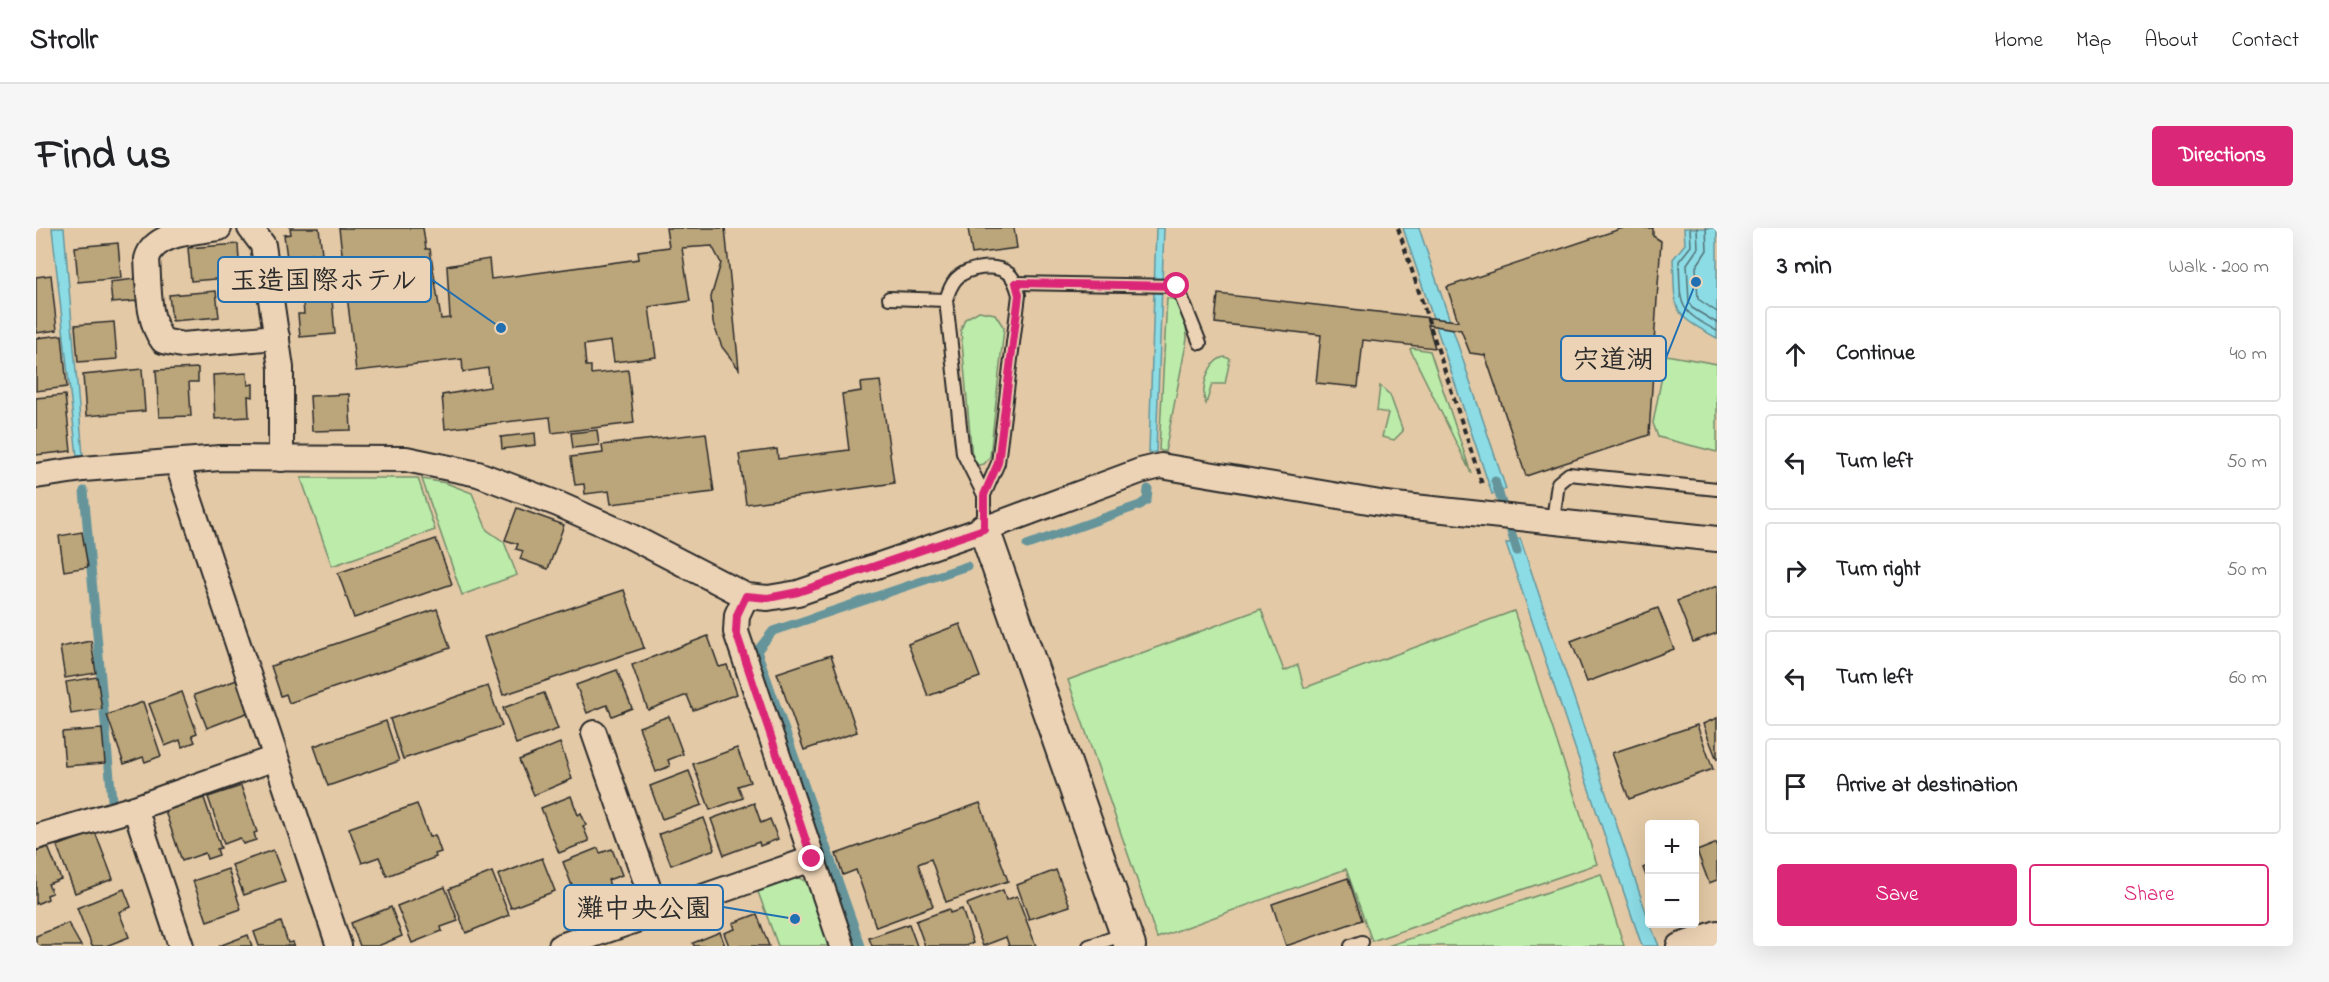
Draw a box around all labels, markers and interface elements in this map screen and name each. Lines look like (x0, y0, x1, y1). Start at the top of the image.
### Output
text: Strollr (30, 21, 98, 62)
text: Home (1994, 26, 2043, 56)
text: Map (2076, 26, 2111, 56)
text: About (2144, 26, 2198, 56)
text: Contact (2231, 26, 2299, 56)
text: Find us (36, 126, 171, 187)
button: Directions (2152, 126, 2293, 186)
text: 3 min (1777, 248, 1832, 286)
text: Walk · 200 m (2169, 253, 2269, 282)
callout: 玉造国際ホテル (218, 257, 431, 302)
text: 玉造国際ホテル (230, 263, 418, 302)
route start (1163, 272, 1189, 298)
callout: 宍道湖 (1561, 336, 1666, 381)
icon: ahead (1779, 338, 1812, 371)
text: Continue (1836, 338, 1915, 370)
text: 40 m (2230, 340, 2267, 369)
text: 宍道湖 (1573, 342, 1654, 381)
icon: left (1779, 446, 1812, 479)
text: Turn left (1836, 446, 1913, 478)
text: 50 m (2226, 448, 2267, 477)
icon: right (1779, 554, 1812, 587)
text: Turn right (1836, 554, 1921, 586)
text: 50 m (2226, 556, 2267, 585)
icon: left (1779, 662, 1812, 695)
text: Turn left (1836, 662, 1913, 694)
text: 60 m (2229, 664, 2267, 693)
icon: arrive (1779, 770, 1812, 803)
text: Arrive at destination (1836, 770, 2018, 802)
map controls (1645, 820, 1699, 928)
button: + (1645, 820, 1699, 874)
route end (798, 845, 824, 871)
button: Save (1777, 864, 2017, 926)
button: Share (2029, 864, 2269, 926)
button: − (1645, 874, 1699, 928)
callout: 灘中央公園 (564, 885, 723, 930)
text: 灘中央公園 (577, 891, 712, 930)

